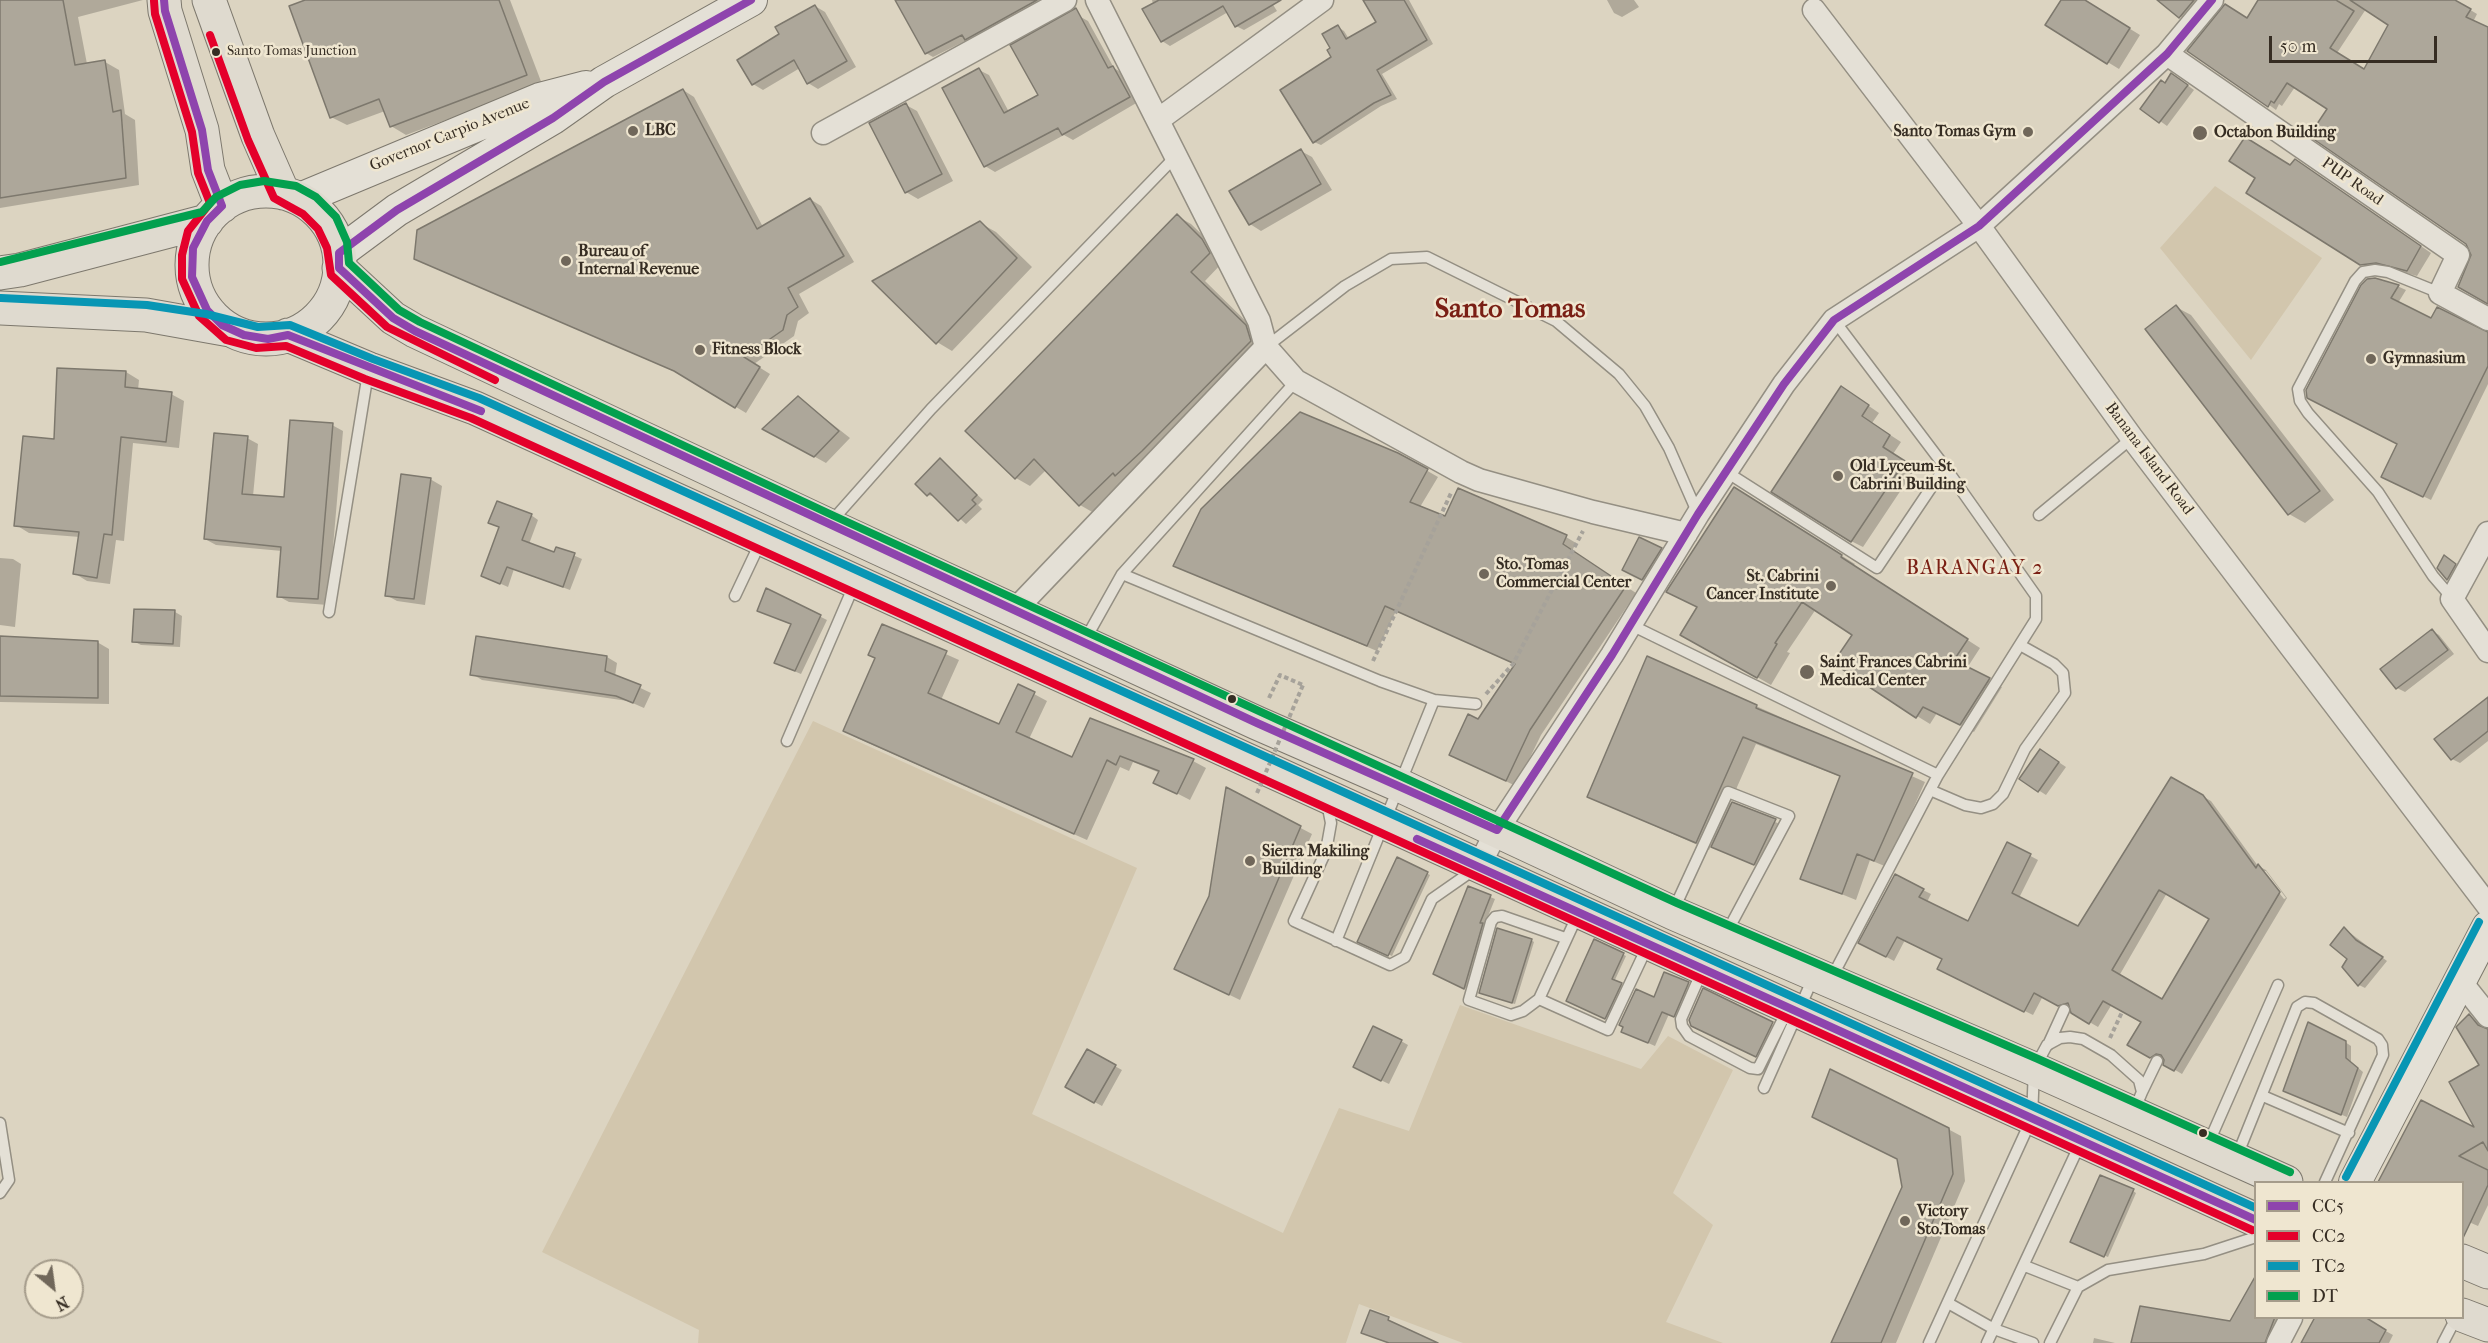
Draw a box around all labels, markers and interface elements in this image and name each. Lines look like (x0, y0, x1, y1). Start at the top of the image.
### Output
scale bar (2272, 24, 2440, 62)
text: 50 m (2280, 36, 2316, 57)
place label: Santo Tomas Junction (227, 44, 357, 60)
marker: Santo Tomas Junction (210, 46, 222, 58)
street label: Governor Carpio Avenue (367, 94, 533, 176)
place label: LBC (645, 121, 676, 141)
place label: Santo Tomas Gym (1894, 122, 2016, 142)
place label: Octabon Building (2214, 123, 2336, 143)
marker: LBC (626, 124, 640, 138)
marker: Octabon Building (2191, 124, 2209, 142)
marker: Santo Tomas Gym (2021, 125, 2035, 139)
street label: PUP Road (2318, 154, 2386, 210)
place label: Bureau of Internal Revenue (578, 242, 699, 280)
marker: Bureau of Internal Revenue (559, 254, 573, 268)
district label: Santo Tomas (1435, 293, 1585, 327)
place label: Fitness Block (712, 340, 801, 360)
marker: Fitness Block (693, 343, 707, 357)
place label: Gymnasium (2383, 349, 2466, 369)
marker: Gymnasium (2364, 352, 2378, 366)
street label: Banana Island Road (2101, 399, 2197, 519)
place label: Old Lyceum-St. Cabrini Building (1850, 457, 1965, 495)
marker: Old Lyceum-St. Cabrini Building (1831, 469, 1845, 483)
place label: Sto. Tomas Commercial Center (1496, 555, 1631, 593)
district label: BARANGAY 2 (1906, 557, 2044, 581)
marker: Sto. Tomas Commercial Center (1477, 567, 1491, 581)
place label: St. Cabrini Cancer Institute (1706, 567, 1819, 605)
marker: St. Cabrini Cancer Institute (1824, 579, 1838, 593)
place label: Saint Frances Cabrini Medical Center (1820, 653, 1967, 691)
marker: Saint Frances Cabrini Medical Center (1798, 663, 1816, 681)
unlabelled marker (1226, 693, 1238, 705)
place label: Sierra Makiling Building (1262, 842, 1369, 880)
marker: Sierra Makiling Building (1243, 854, 1257, 868)
unlabelled marker (2197, 1127, 2209, 1139)
legend (2254, 1181, 2464, 1319)
text: CC5 (2312, 1196, 2344, 1217)
place label: Victory Sto.Tomas (1917, 1202, 1985, 1240)
marker: Victory Sto.Tomas (1898, 1214, 1912, 1228)
text: CC2 (2312, 1226, 2346, 1247)
text: TC2 (2312, 1256, 2346, 1277)
north arrow (24, 1259, 84, 1319)
text: DT (2312, 1286, 2338, 1307)
text: N (52, 1292, 72, 1315)

